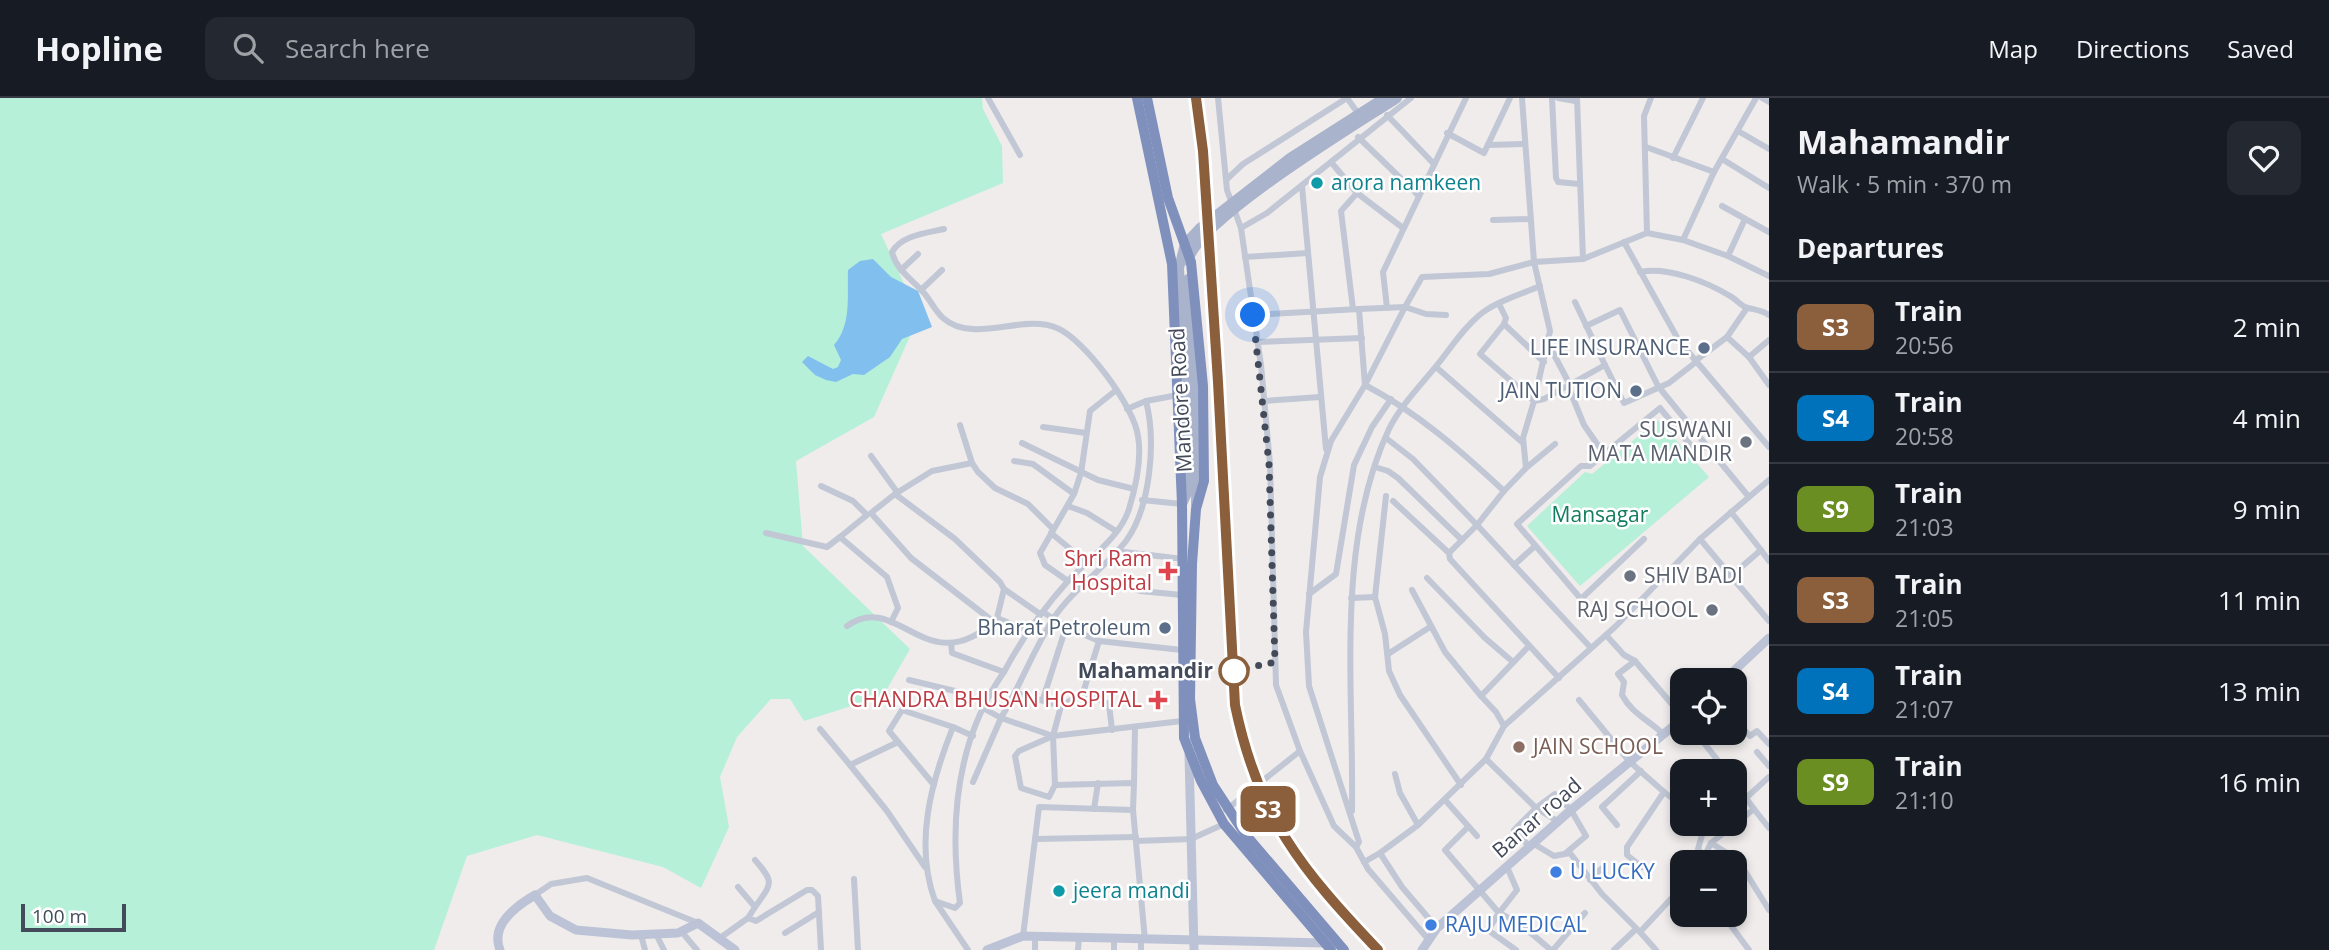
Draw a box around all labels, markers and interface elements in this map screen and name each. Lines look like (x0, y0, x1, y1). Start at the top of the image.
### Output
search box (205, 17, 695, 80)
text: Hopline (35, 26, 163, 71)
icon: search (229, 29, 267, 67)
text: Search here (285, 30, 430, 66)
text: Map (1988, 32, 2038, 65)
text: Directions (2076, 32, 2189, 65)
text: Saved (2227, 32, 2294, 65)
text: Mahamandir (1797, 119, 2010, 164)
button: heart (2227, 121, 2301, 195)
place label: arora namkeen (1331, 168, 1481, 196)
text: Walk · 5 min · 370 m (1797, 168, 2012, 200)
marker: arora namkeen (1309, 175, 1325, 191)
text: Departures (1797, 230, 1944, 266)
text: Train (1895, 293, 1963, 329)
your location (1235, 297, 1270, 332)
text: 2 min (2233, 309, 2301, 345)
text: S3 (1822, 310, 1849, 343)
street label: Mandore Road (1162, 327, 1198, 473)
text: 20:56 (1895, 329, 1954, 361)
place label: LIFE INSURANCE (1530, 333, 1690, 361)
marker: LIFE INSURANCE (1696, 340, 1712, 356)
place label: JAIN TUTION (1497, 376, 1622, 404)
marker: JAIN TUTION (1628, 383, 1644, 399)
text: Train (1895, 384, 1963, 420)
text: 4 min (2233, 400, 2301, 436)
text: S4 (1822, 401, 1849, 434)
place label: SUSWANI MATA MANDIR (1587, 415, 1732, 467)
text: 20:58 (1895, 420, 1954, 452)
marker: SUSWANI MATA MANDIR (1738, 434, 1754, 450)
text: Train (1895, 475, 1963, 511)
text: 9 min (2233, 491, 2301, 527)
text: S9 (1822, 492, 1849, 525)
park label: Mansagar (1552, 500, 1649, 528)
text: 21:03 (1895, 511, 1954, 543)
place label: Shri Ram Hospital (1064, 544, 1152, 596)
marker: Shri Ram Hospital (1158, 561, 1178, 581)
place label: SHIV BADI (1644, 561, 1743, 589)
text: Train (1895, 566, 1963, 602)
marker: SHIV BADI (1622, 568, 1638, 584)
text: 11 min (2218, 582, 2301, 618)
text: S3 (1822, 583, 1849, 616)
place label: RAJ SCHOOL (1577, 595, 1698, 623)
marker: RAJ SCHOOL (1704, 602, 1720, 618)
text: 21:05 (1895, 602, 1954, 634)
place label: Bharat Petroleum (977, 613, 1151, 641)
marker: Bharat Petroleum (1157, 620, 1173, 636)
place label: Mahamandir (1078, 656, 1213, 684)
marker: Mahamandir (1219, 656, 1249, 686)
text: Train (1895, 657, 1963, 693)
map controls (1670, 668, 1747, 927)
button: locate (1670, 668, 1747, 745)
text: 13 min (2218, 673, 2301, 709)
text: S4 (1822, 674, 1849, 707)
place label: CHANDRA BHUSAN HOSPITAL (849, 685, 1142, 713)
marker: CHANDRA BHUSAN HOSPITAL (1148, 690, 1168, 710)
text: 21:07 (1895, 693, 1954, 725)
place label: JAIN SCHOOL (1531, 732, 1663, 760)
marker: JAIN SCHOOL (1511, 739, 1527, 755)
text: Train (1895, 748, 1963, 784)
button: + (1670, 759, 1747, 836)
text: 16 min (2218, 764, 2301, 800)
text: S9 (1822, 765, 1849, 798)
street label: Banar road (1486, 771, 1587, 864)
text: 21:10 (1895, 784, 1954, 816)
line badge: S3 (1236, 786, 1300, 832)
text: S3 (1255, 792, 1281, 825)
button: − (1670, 850, 1747, 927)
place label: U LUCKY (1570, 857, 1655, 885)
marker: U LUCKY (1548, 864, 1564, 880)
place label: jeera mandi (1071, 876, 1190, 904)
marker: jeera mandi (1051, 883, 1067, 899)
scale bar (21, 901, 126, 933)
text: 100 m (32, 903, 87, 929)
place label: RAJU MEDICAL (1445, 910, 1587, 938)
marker: RAJU MEDICAL (1423, 917, 1439, 933)

